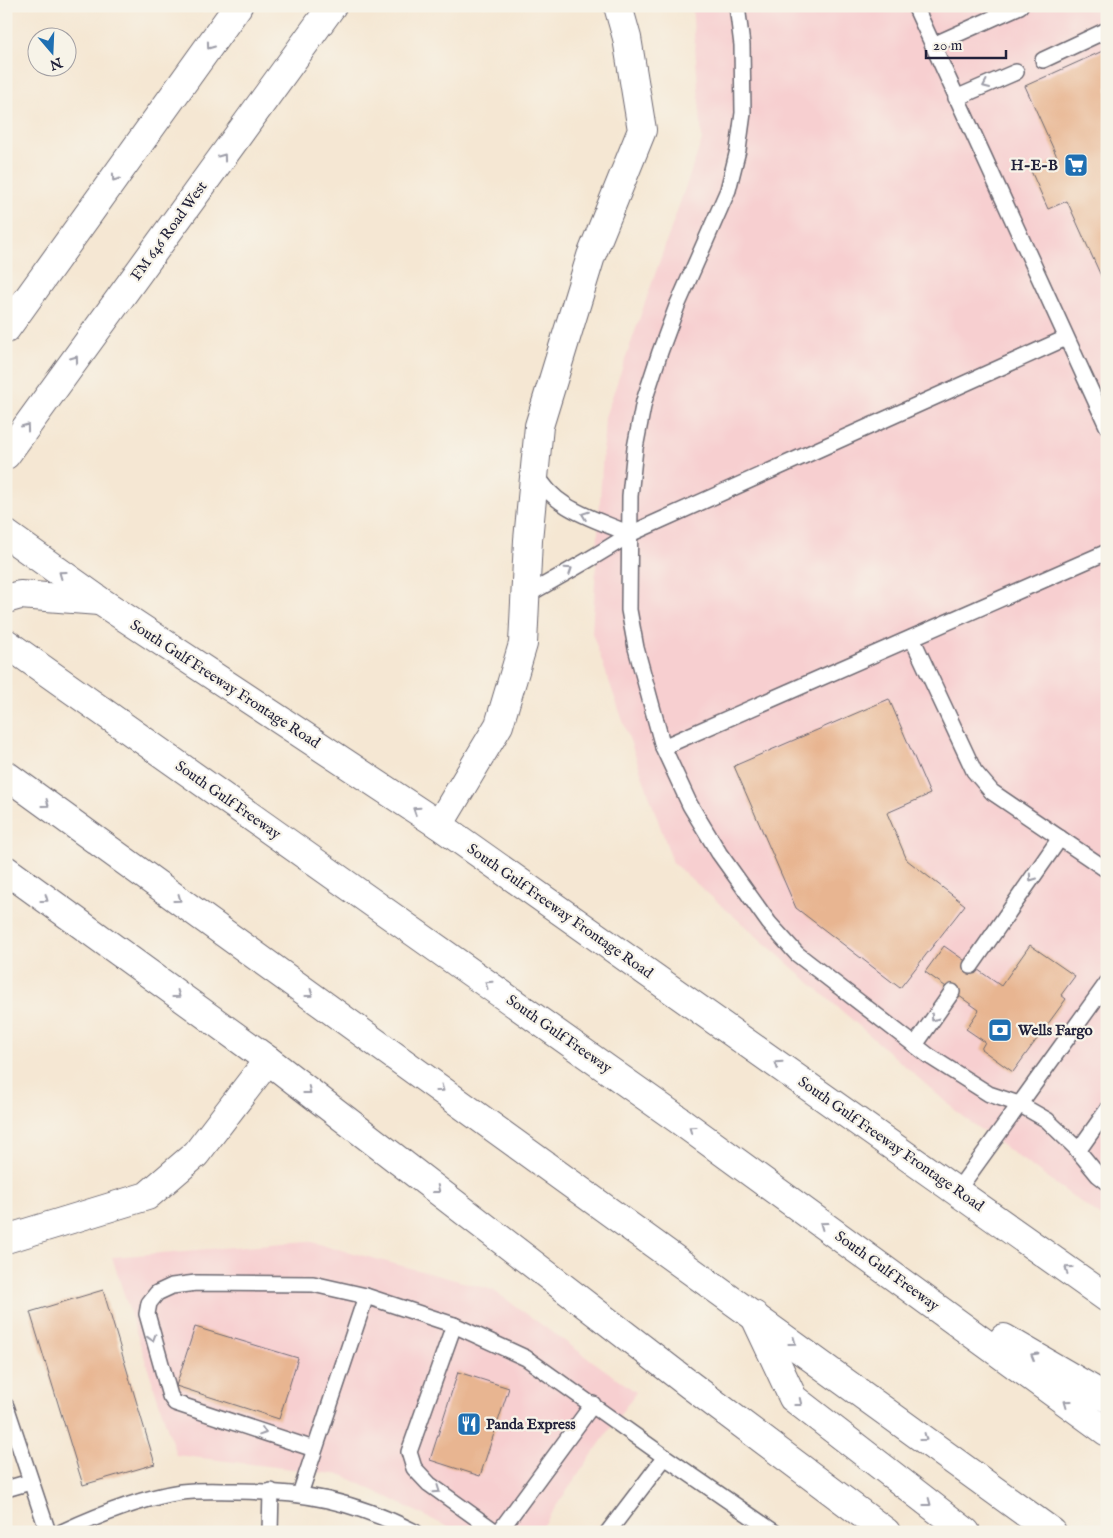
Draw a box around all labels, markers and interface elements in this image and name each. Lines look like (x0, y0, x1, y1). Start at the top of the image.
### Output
north arrow (28, 28, 78, 78)
scale bar (926, 28, 1006, 60)
text: 20 m (933, 36, 963, 55)
one-way arrow (207, 40, 216, 50)
text: N (47, 53, 66, 74)
one-way arrow (982, 78, 991, 89)
supermarket icon: H-E-B (1063, 152, 1089, 178)
one-way arrow (217, 154, 225, 163)
place label: H-E-B (1011, 156, 1058, 175)
one-way arrow (112, 172, 121, 182)
street label: FM 646 Road West (127, 178, 211, 284)
one-way arrow (69, 356, 78, 365)
one-way arrow (21, 424, 29, 433)
one-way arrow (581, 510, 590, 521)
one-way arrow (563, 567, 573, 576)
one-way arrow (58, 571, 68, 580)
street label: South Gulf Freeway Frontage Road (127, 615, 324, 753)
street label: South Gulf Freeway (172, 756, 285, 844)
one-way arrow (40, 798, 50, 807)
one-way arrow (412, 807, 421, 816)
street label: South Gulf Freeway Frontage Road (463, 839, 657, 983)
one-way arrow (1029, 872, 1038, 882)
one-way arrow (39, 893, 49, 902)
one-way arrow (172, 893, 182, 902)
one-way arrow (484, 981, 494, 990)
one-way arrow (304, 988, 313, 997)
one-way arrow (171, 989, 180, 997)
street label: South Gulf Freeway (503, 990, 616, 1078)
one-way arrow (931, 1012, 940, 1022)
bank icon: Wells Fargo (987, 1017, 1013, 1043)
place label: Wells Fargo (1017, 1021, 1093, 1040)
one-way arrow (774, 1061, 784, 1070)
street label: South Gulf Freeway Frontage Road (794, 1072, 988, 1216)
one-way arrow (435, 1083, 444, 1091)
one-way arrow (302, 1085, 312, 1094)
one-way arrow (688, 1126, 698, 1135)
one-way arrow (431, 1184, 441, 1193)
one-way arrow (819, 1222, 829, 1231)
street label: South Gulf Freeway (831, 1227, 943, 1316)
one-way arrow (1064, 1266, 1073, 1275)
one-way arrow (147, 1333, 157, 1341)
one-way arrow (787, 1337, 796, 1345)
one-way arrow (1031, 1352, 1040, 1362)
one-way arrow (794, 1397, 803, 1406)
one-way arrow (1063, 1400, 1073, 1409)
restaurant icon: Panda Express (456, 1411, 482, 1437)
place label: Panda Express (486, 1415, 576, 1434)
one-way arrow (258, 1426, 267, 1436)
one-way arrow (918, 1432, 928, 1441)
one-way arrow (431, 1484, 441, 1493)
one-way arrow (922, 1497, 931, 1505)

